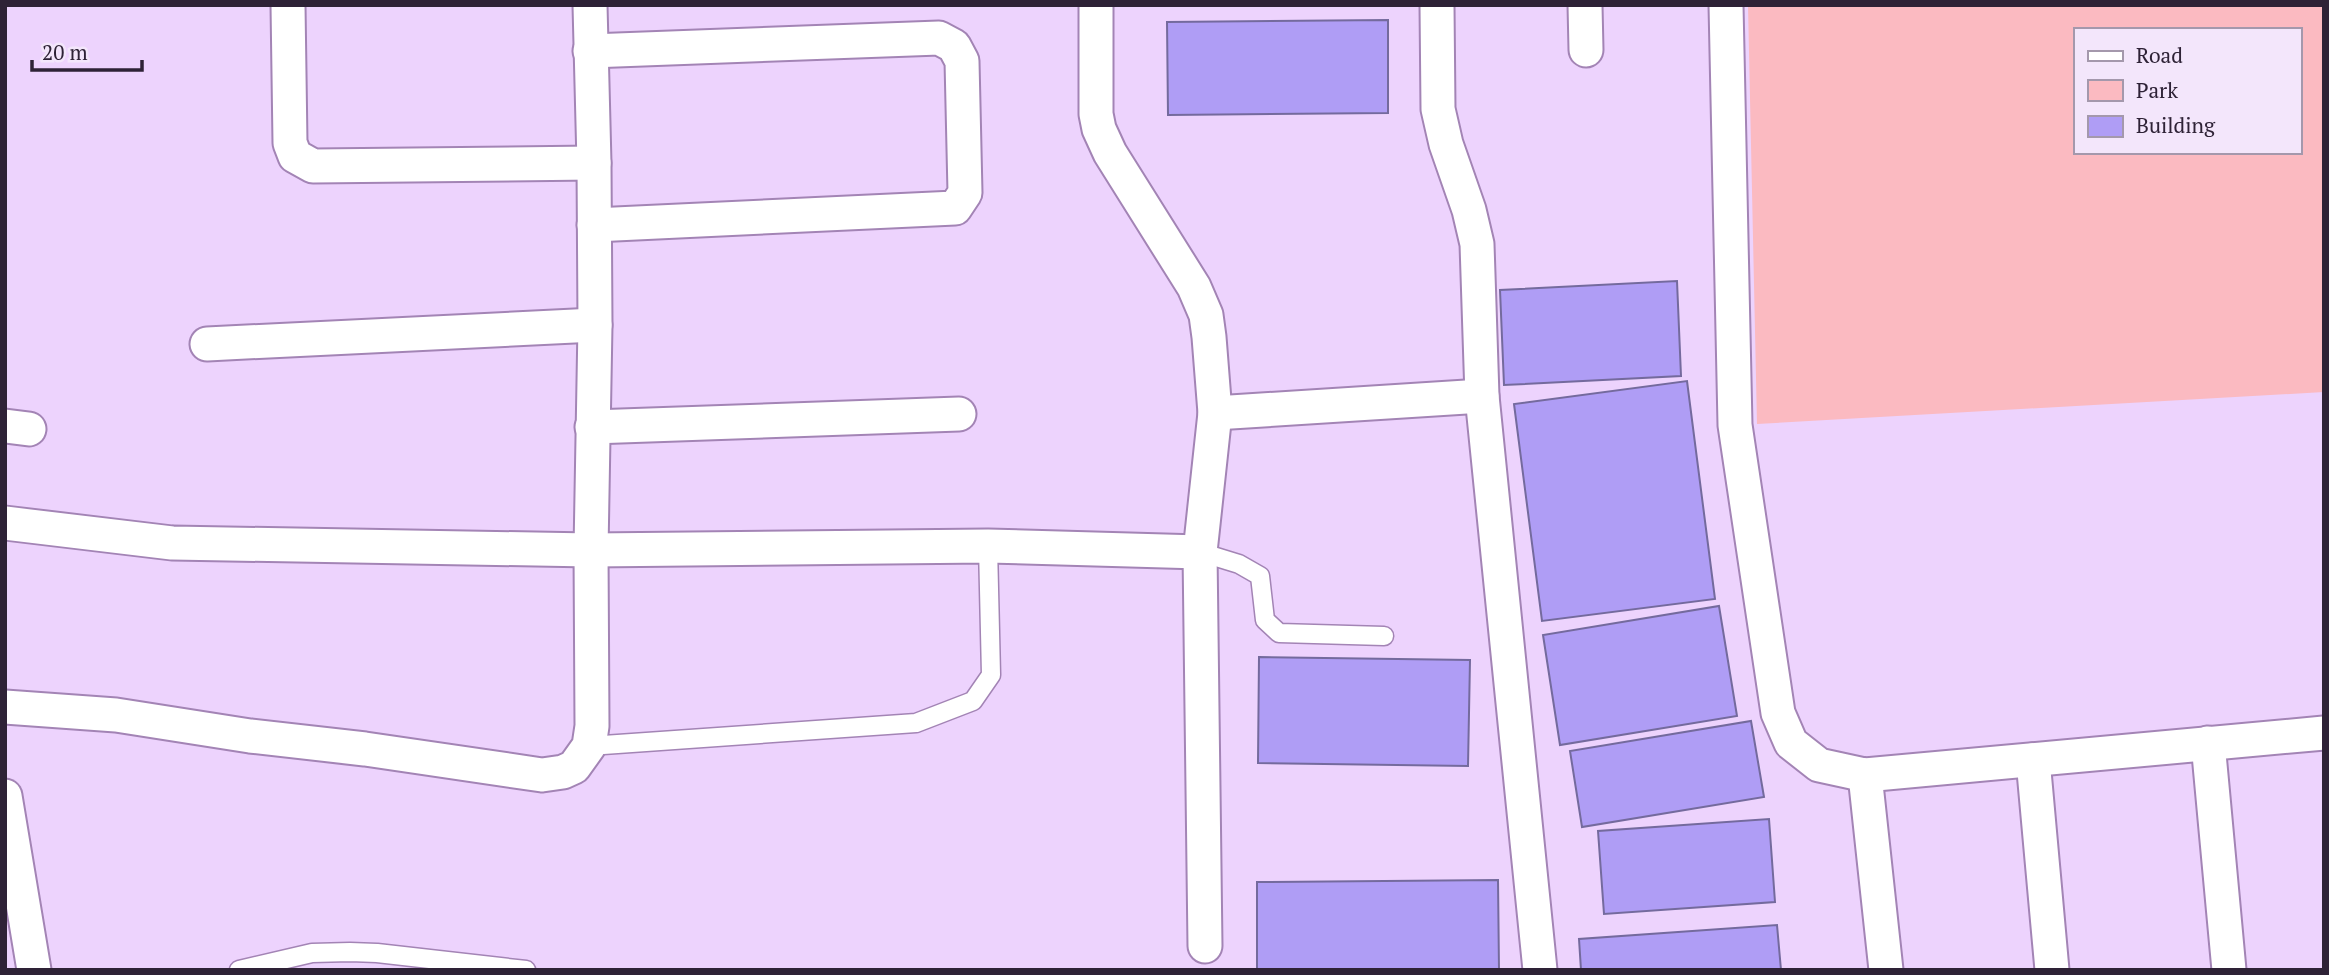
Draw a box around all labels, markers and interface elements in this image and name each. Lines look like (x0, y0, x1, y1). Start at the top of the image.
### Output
scale bar (32, 28, 142, 72)
legend (2074, 28, 2301, 154)
text: 20 m (42, 38, 88, 66)
text: Road (2136, 41, 2183, 69)
text: Park (2136, 76, 2178, 104)
text: Building (2136, 111, 2216, 139)

